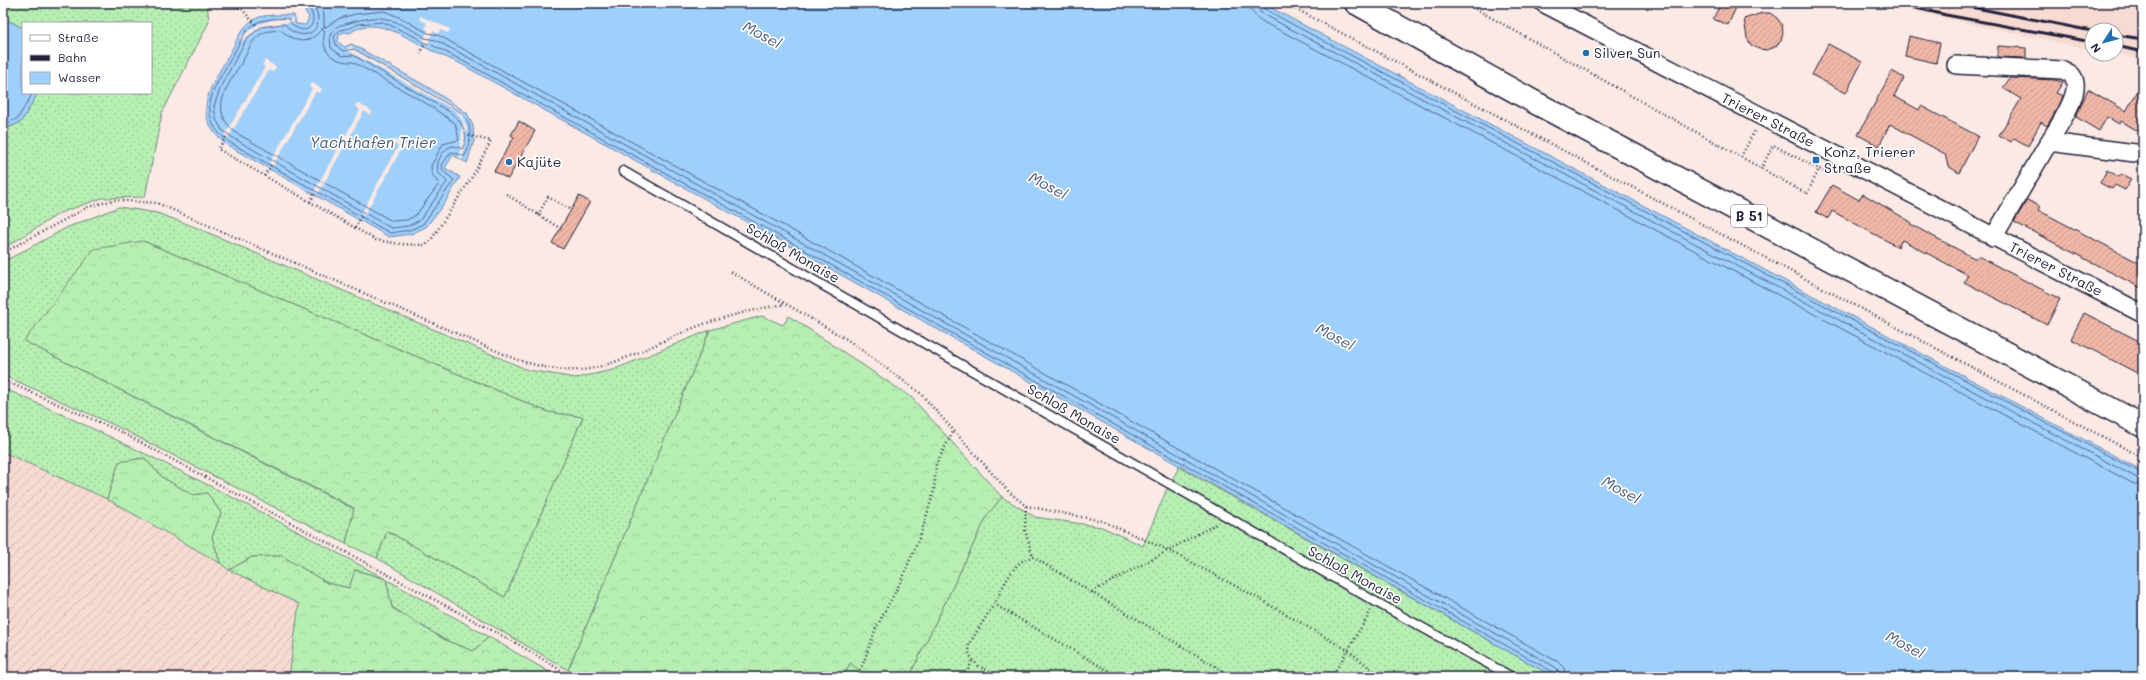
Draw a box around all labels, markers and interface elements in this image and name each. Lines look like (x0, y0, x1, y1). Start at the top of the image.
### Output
water label: Mosel (740, 16, 786, 53)
legend (22, 22, 152, 94)
north arrow (2084, 22, 2124, 62)
text: Straße (58, 29, 99, 45)
text: N (2087, 40, 2104, 56)
place label: Silver Sun (1594, 43, 1661, 62)
marker: Silver Sun (1581, 48, 1591, 58)
text: Bahn (58, 49, 86, 65)
text: Wasser (58, 69, 101, 85)
street label: Trierer Straße (1718, 88, 1818, 151)
water label: Yachthafen Trier (310, 132, 437, 152)
place label: Konz, Trierer Straße (1824, 142, 1916, 177)
place label: Kajüte (517, 152, 561, 171)
marker: Konz, Trierer Straße (1811, 155, 1821, 165)
marker: Kajüte (504, 157, 514, 167)
water label: Mosel (1026, 167, 1072, 204)
road number: B 51 (1731, 205, 1767, 227)
street label: Schloß Monaise (743, 218, 843, 287)
street label: Trierer Straße (2006, 237, 2106, 300)
water label: Mosel (1313, 318, 1359, 355)
street label: Schloß Monaise (1024, 379, 1124, 448)
water label: Mosel (1599, 470, 1645, 508)
street label: Schloß Monaise (1305, 541, 1406, 608)
water label: Mosel (1883, 626, 1929, 663)

